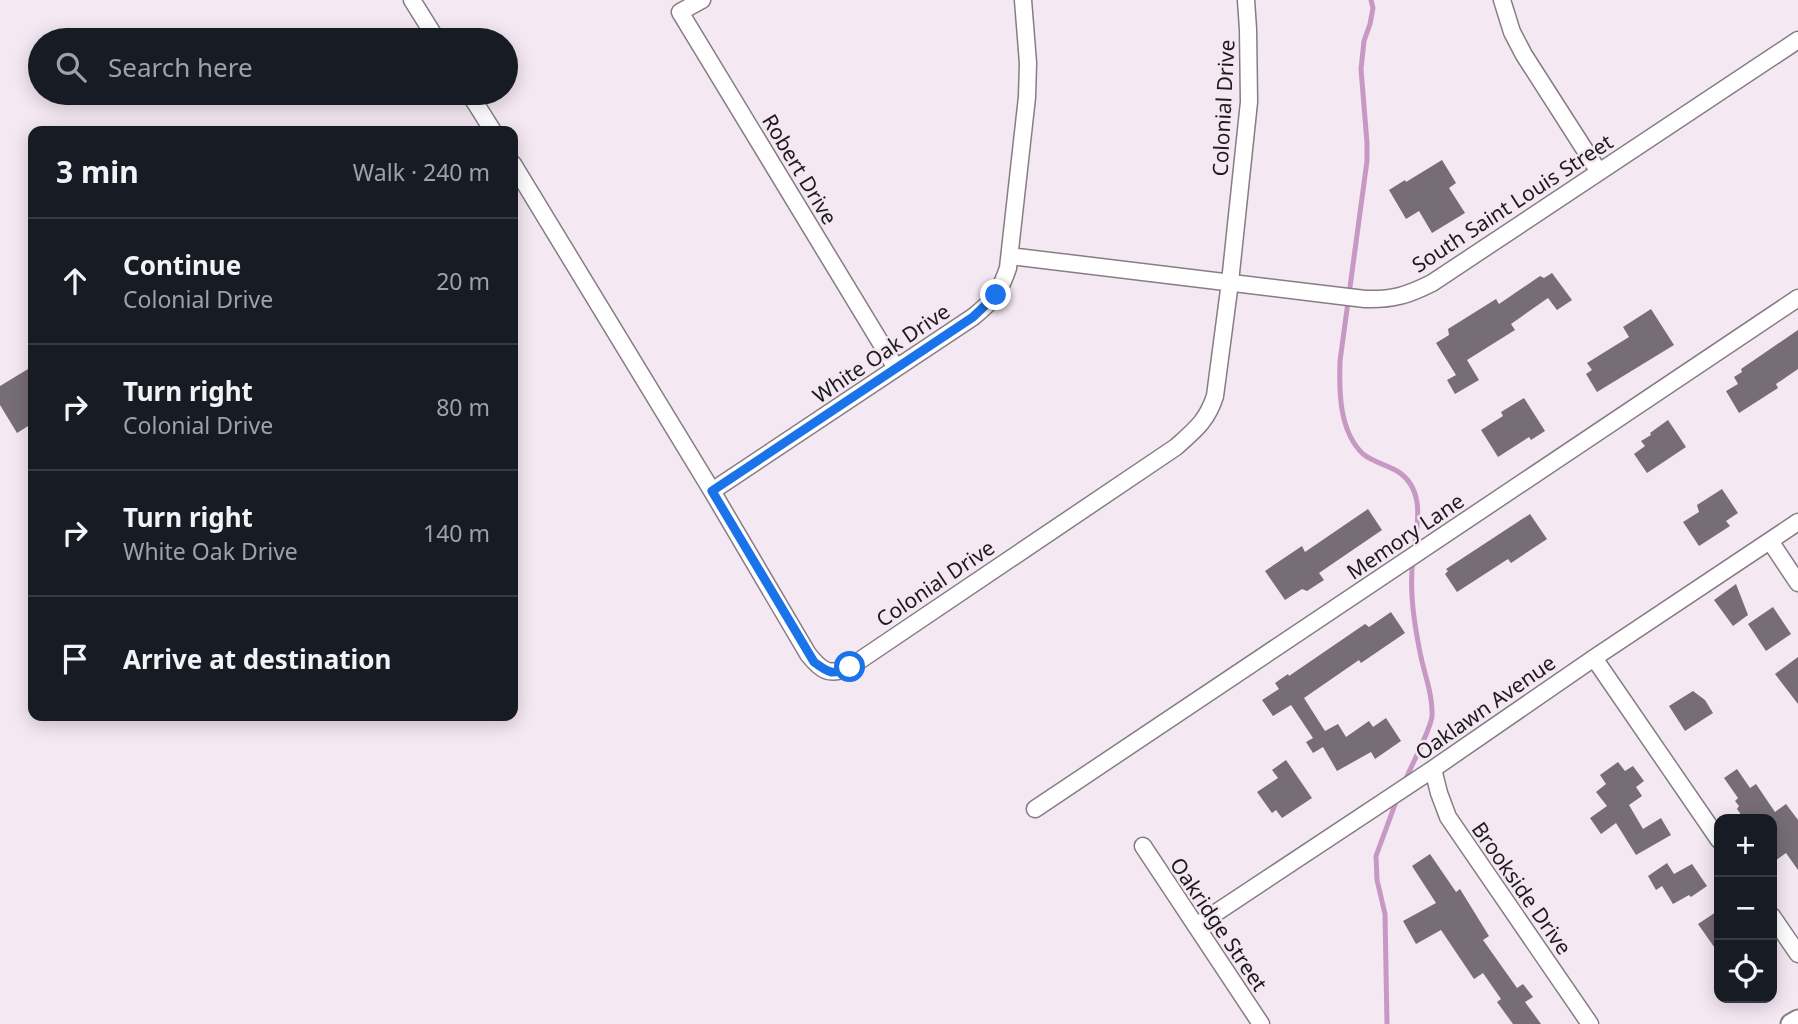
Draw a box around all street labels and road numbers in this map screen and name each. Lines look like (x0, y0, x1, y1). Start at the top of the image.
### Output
street label: Colonial Drive (1205, 39, 1241, 177)
street label: Robert Drive (756, 109, 844, 229)
street label: South Saint Louis Street (1406, 127, 1618, 279)
street label: White Oak Drive (807, 297, 955, 409)
street label: Memory Lane (1341, 486, 1469, 586)
street label: Colonial Drive (870, 533, 1000, 633)
street label: Oaklawn Avenue (1409, 648, 1561, 766)
street label: Brookside Drive (1466, 816, 1578, 960)
street label: Oakridge Street (1164, 852, 1274, 997)

